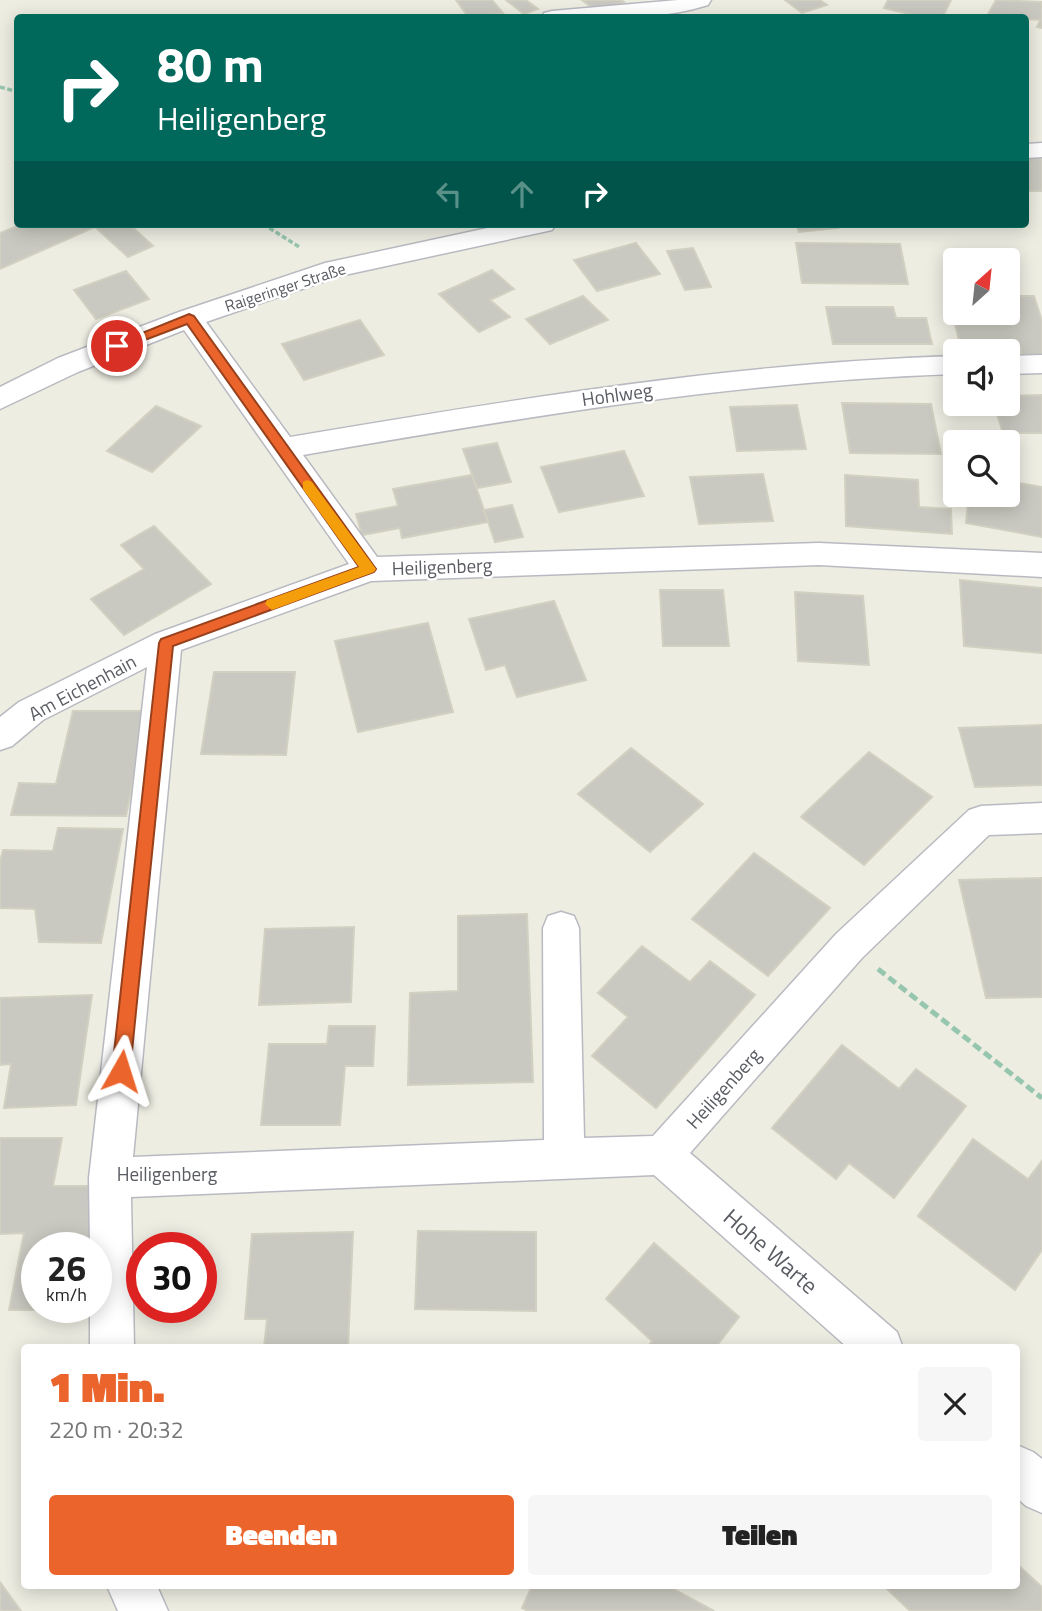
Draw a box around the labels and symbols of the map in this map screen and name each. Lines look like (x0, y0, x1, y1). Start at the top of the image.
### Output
north arrow (943, 248, 1020, 326)
street label: Raigeringer Straße (222, 256, 348, 318)
pin (87, 316, 147, 376)
street label: Hohlweg (580, 375, 654, 413)
street label: Heiligenberg (391, 550, 493, 582)
street label: Am Eichenhain (23, 646, 141, 728)
position arrow (84, 1034, 158, 1108)
street label: Heiligenberg (679, 1041, 768, 1135)
street label: Heiligenberg (117, 1159, 217, 1188)
street label: Hohe Warte (716, 1200, 826, 1302)
speed limit sign: 30 (126, 1232, 217, 1323)

